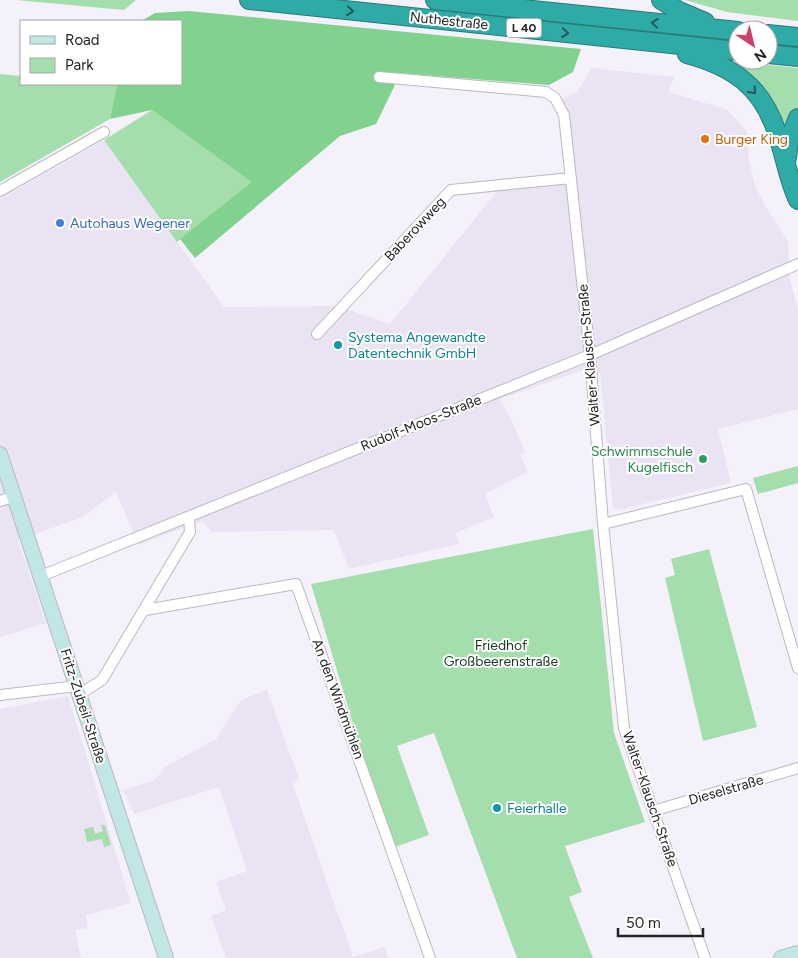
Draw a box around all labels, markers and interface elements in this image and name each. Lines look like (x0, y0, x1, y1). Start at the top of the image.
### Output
one-way arrow (346, 5, 354, 16)
street label: Nuthestraße (409, 8, 489, 34)
one-way arrow (651, 17, 659, 28)
road number: L 40 (506, 18, 542, 38)
legend (20, 20, 182, 85)
north arrow (728, 20, 778, 70)
one-way arrow (561, 27, 569, 38)
text: Road (65, 31, 100, 49)
text: N (751, 45, 769, 65)
text: Park (65, 56, 94, 74)
one-way arrow (748, 85, 757, 94)
place label: Burger King (715, 131, 788, 148)
marker: Burger King (699, 133, 711, 145)
street label: Baberowweg (381, 193, 449, 265)
place label: Autohaus Wegener (70, 215, 190, 232)
marker: Autohaus Wegener (54, 217, 66, 229)
street label: Walter-Klausch-Straße (574, 283, 604, 427)
place label: Systema Angewandte Datentechnik GmbH (348, 329, 486, 362)
marker: Systema Angewandte Datentechnik GmbH (332, 339, 344, 351)
street label: Rudolf-Moos-Straße (358, 391, 484, 455)
place label: Schwimmschule Kugelfisch (591, 443, 693, 476)
marker: Schwimmschule Kugelfisch (697, 453, 709, 465)
street label: An den Windmühlen (308, 637, 368, 762)
park label: Friedhof Großbeerenstraße (444, 637, 559, 670)
street label: Fritz-Zubeil-Straße (56, 647, 110, 766)
street label: Walter-Klausch-Straße (619, 729, 681, 869)
street label: Dieselstraße (687, 771, 766, 809)
place label: Feierhalle (507, 800, 567, 817)
marker: Feierhalle (491, 802, 503, 814)
scale bar (618, 906, 703, 938)
text: 50 m (626, 914, 661, 932)

